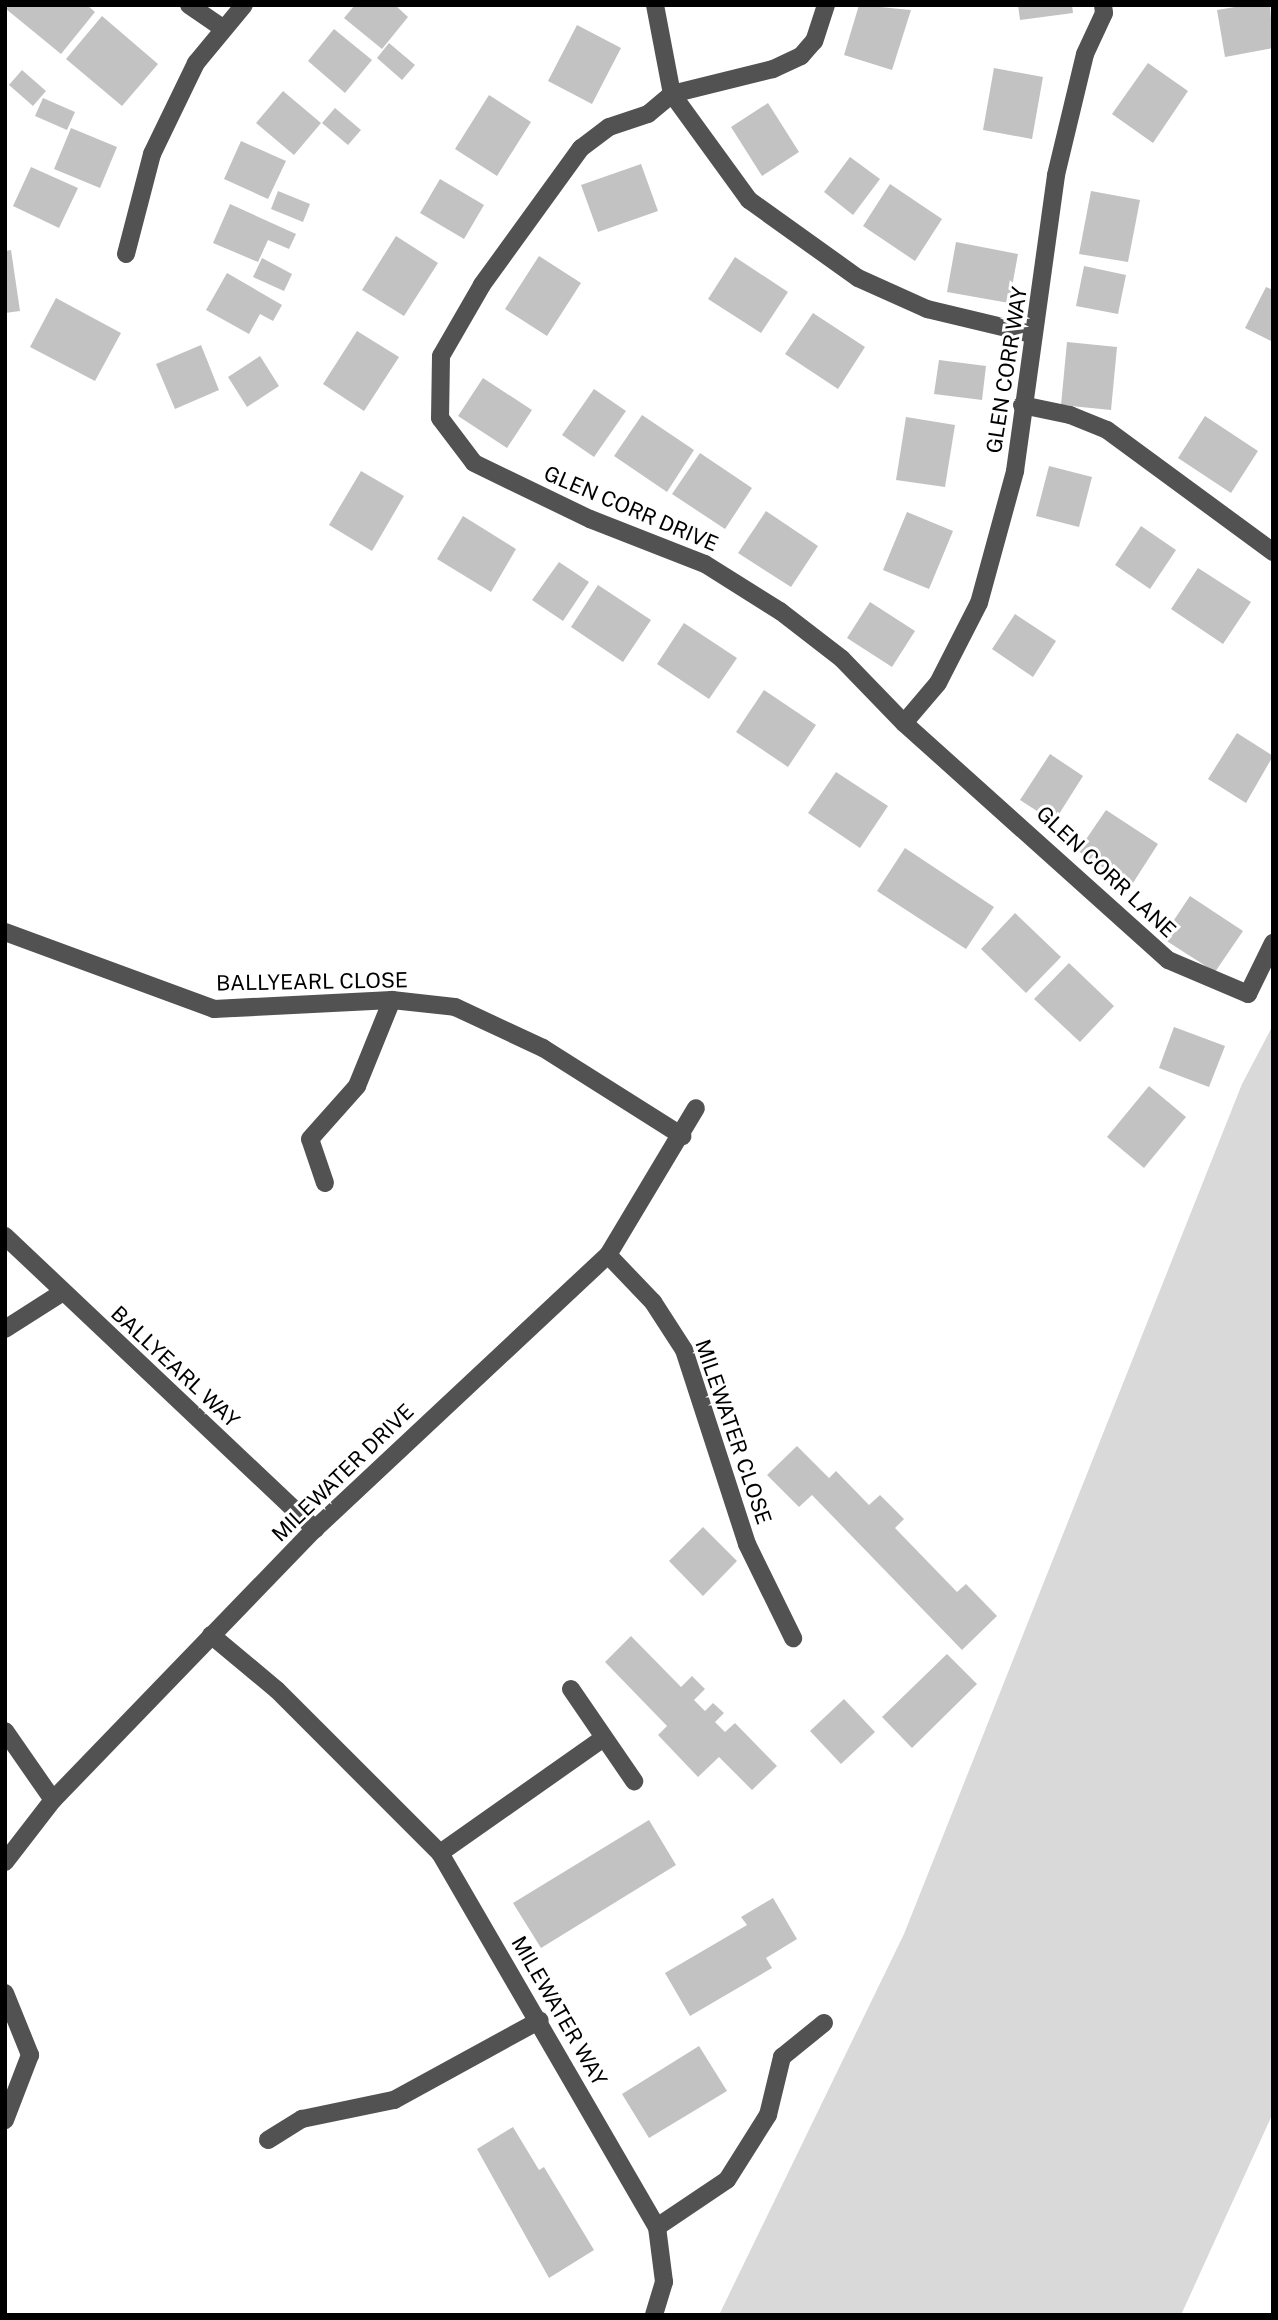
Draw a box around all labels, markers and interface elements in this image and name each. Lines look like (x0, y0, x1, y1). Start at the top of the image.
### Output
street label: GLEN CORR WAY (981, 285, 1033, 455)
street label: GLEN CORR DRIVE (540, 461, 722, 557)
street label: GLEN CORR LANE (1031, 801, 1181, 943)
street label: BALLYEARL CLOSE (216, 968, 408, 996)
street label: BALLYEARL WAY (105, 1301, 245, 1433)
street label: MILEWATER CLOSE (690, 1336, 776, 1528)
street label: MILEWATER DRIVE (267, 1399, 419, 1547)
street label: MILEWATER WAY (506, 1931, 612, 2091)

